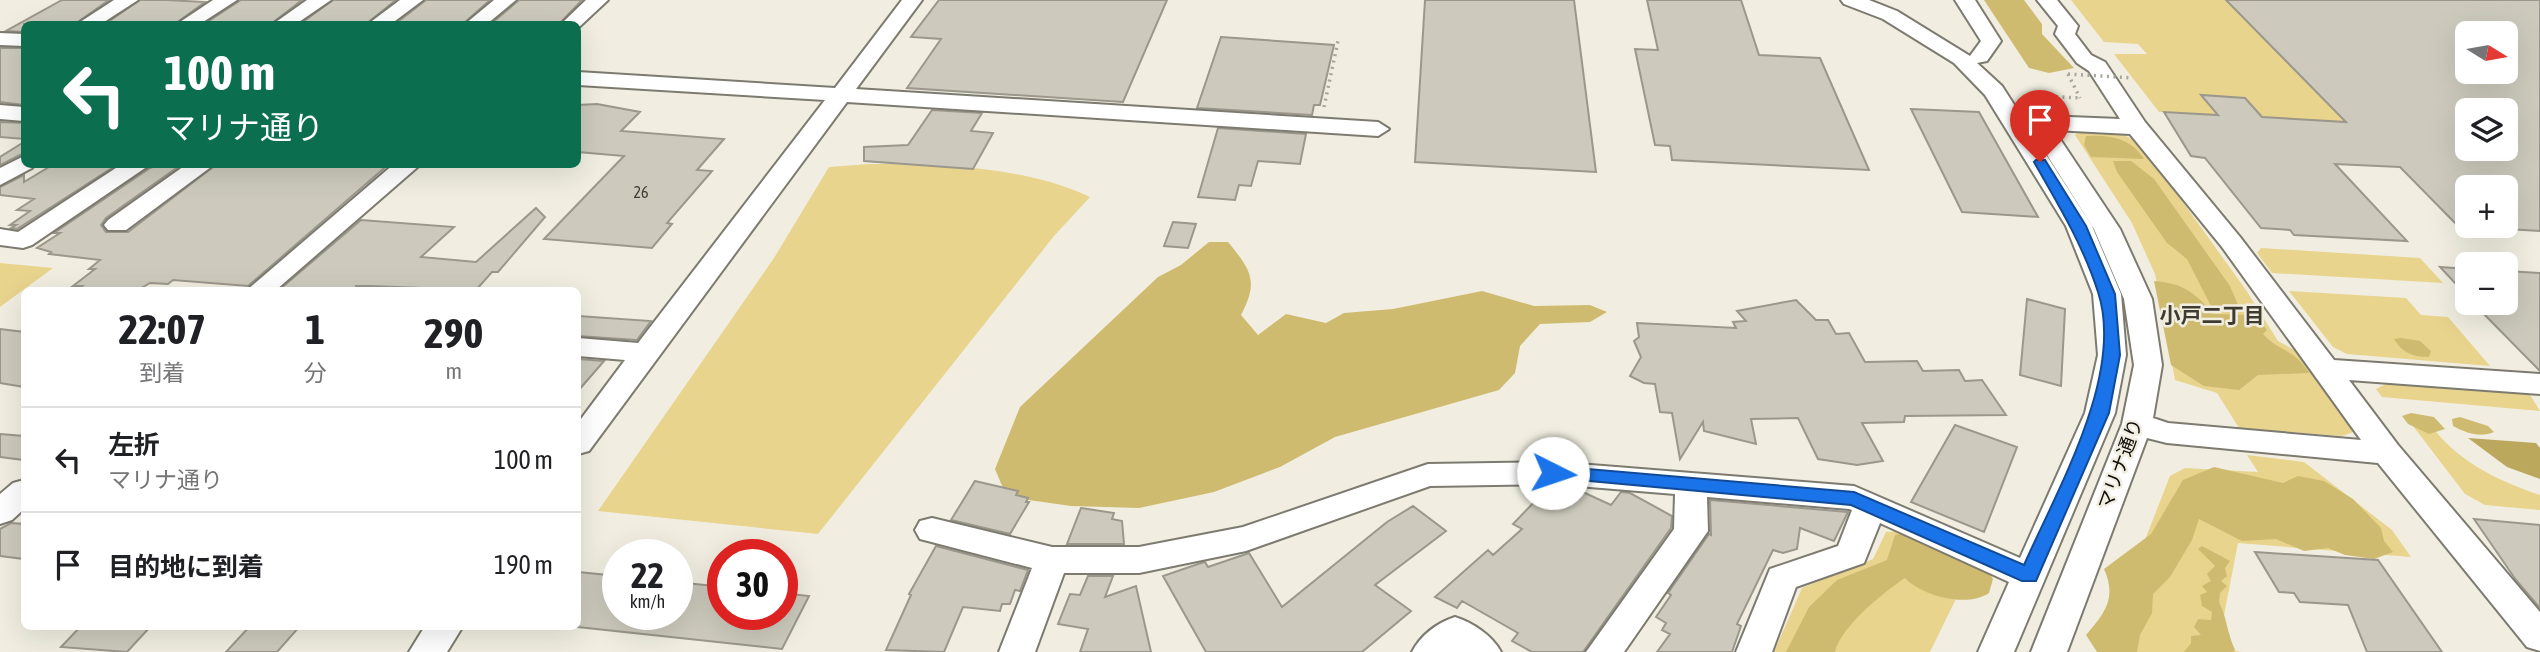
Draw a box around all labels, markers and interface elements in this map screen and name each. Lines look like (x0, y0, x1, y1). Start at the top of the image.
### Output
north arrow (2455, 21, 2518, 84)
map controls (2455, 21, 2518, 315)
text: 100 m (164, 44, 275, 100)
icon: left (49, 49, 140, 140)
pin (2010, 90, 2070, 162)
button: layers (2455, 98, 2518, 161)
icon: arrive (2021, 101, 2059, 139)
text: マリナ通り (164, 109, 324, 146)
button: + (2455, 175, 2518, 238)
house number: 26 (633, 183, 649, 201)
button: − (2455, 252, 2518, 315)
district label: 小戸二丁目 (2160, 303, 2265, 327)
text: 22:07 (119, 305, 206, 353)
text: 1 (305, 305, 325, 353)
text: 290 (424, 309, 483, 357)
text: m (445, 358, 462, 384)
text: 到着 (139, 360, 185, 386)
text: 分 (304, 360, 327, 386)
street label: マリナ通り (2093, 416, 2147, 512)
text: 左折 (108, 430, 160, 460)
position arrow (1516, 436, 1590, 510)
icon: left (49, 441, 87, 479)
text: 100 m (494, 445, 553, 475)
text: マリナ通り (108, 467, 223, 493)
speed limit sign: 30 (707, 539, 798, 630)
icon: arrive (49, 546, 87, 584)
text: 190 m (494, 550, 553, 580)
text: 目的地に到着 (108, 552, 264, 582)
text: 22 (631, 555, 664, 595)
text: km/h (630, 591, 665, 612)

